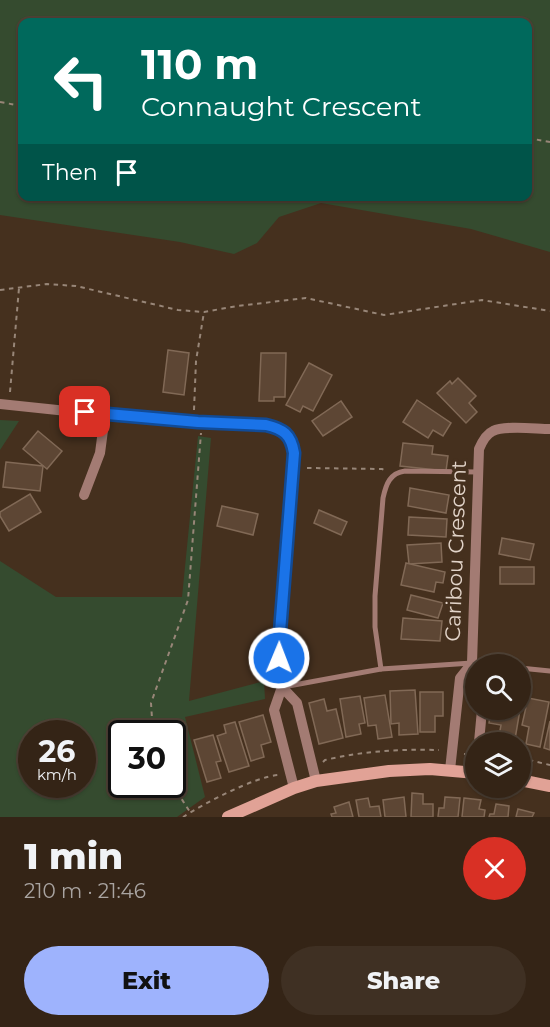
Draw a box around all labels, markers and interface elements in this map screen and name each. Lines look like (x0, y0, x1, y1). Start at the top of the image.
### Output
text: 110 m (141, 38, 258, 90)
icon: left (42, 42, 120, 120)
text: Connaught Crescent (141, 90, 421, 123)
icon: arrive (110, 156, 143, 189)
text: Then (42, 159, 98, 186)
pin (59, 386, 110, 437)
icon: arrive (68, 395, 101, 428)
street label: Caribou Crescent (440, 460, 471, 642)
position arrow (247, 626, 311, 690)
map controls (465, 654, 531, 798)
button: search (465, 654, 531, 720)
speed limit sign: 30 (108, 720, 186, 798)
button: layers (465, 732, 531, 798)
text: 26 (39, 733, 75, 770)
text: km/h (37, 765, 77, 784)
text: 1 min (24, 834, 123, 878)
button: close (463, 837, 526, 900)
text: 210 m · 21:46 (24, 879, 146, 903)
button: Exit (24, 946, 269, 1015)
button: Share (281, 946, 526, 1015)

